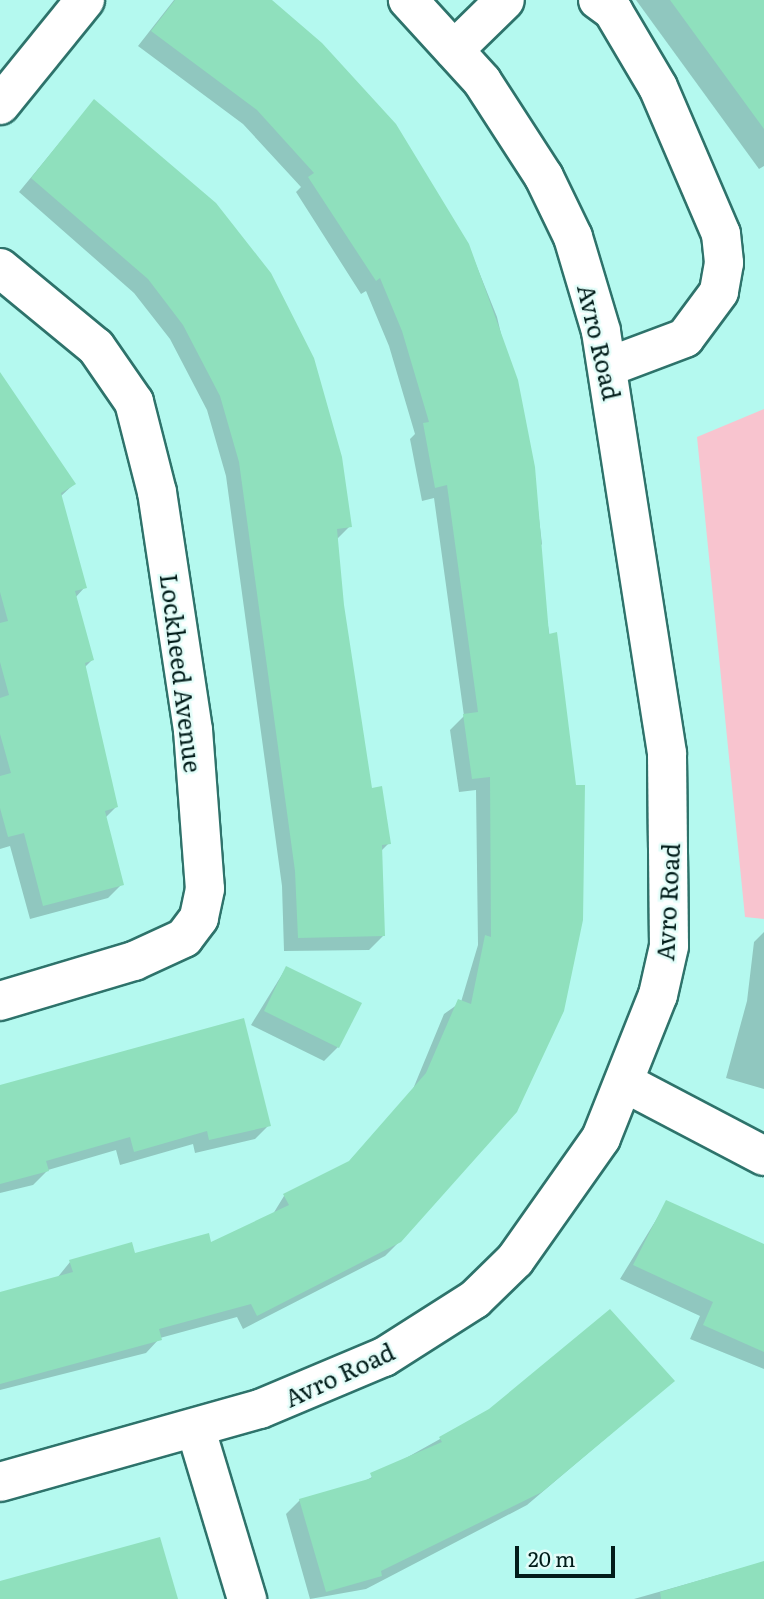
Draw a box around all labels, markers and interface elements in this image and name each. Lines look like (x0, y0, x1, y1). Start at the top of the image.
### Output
street label: Avro Road (573, 281, 627, 403)
street label: Lockheed Avenue (156, 572, 208, 774)
street label: Avro Road (650, 842, 684, 962)
street label: Avro Road (279, 1336, 399, 1412)
scale bar (519, 1532, 619, 1576)
text: 20 m (528, 1542, 575, 1573)

